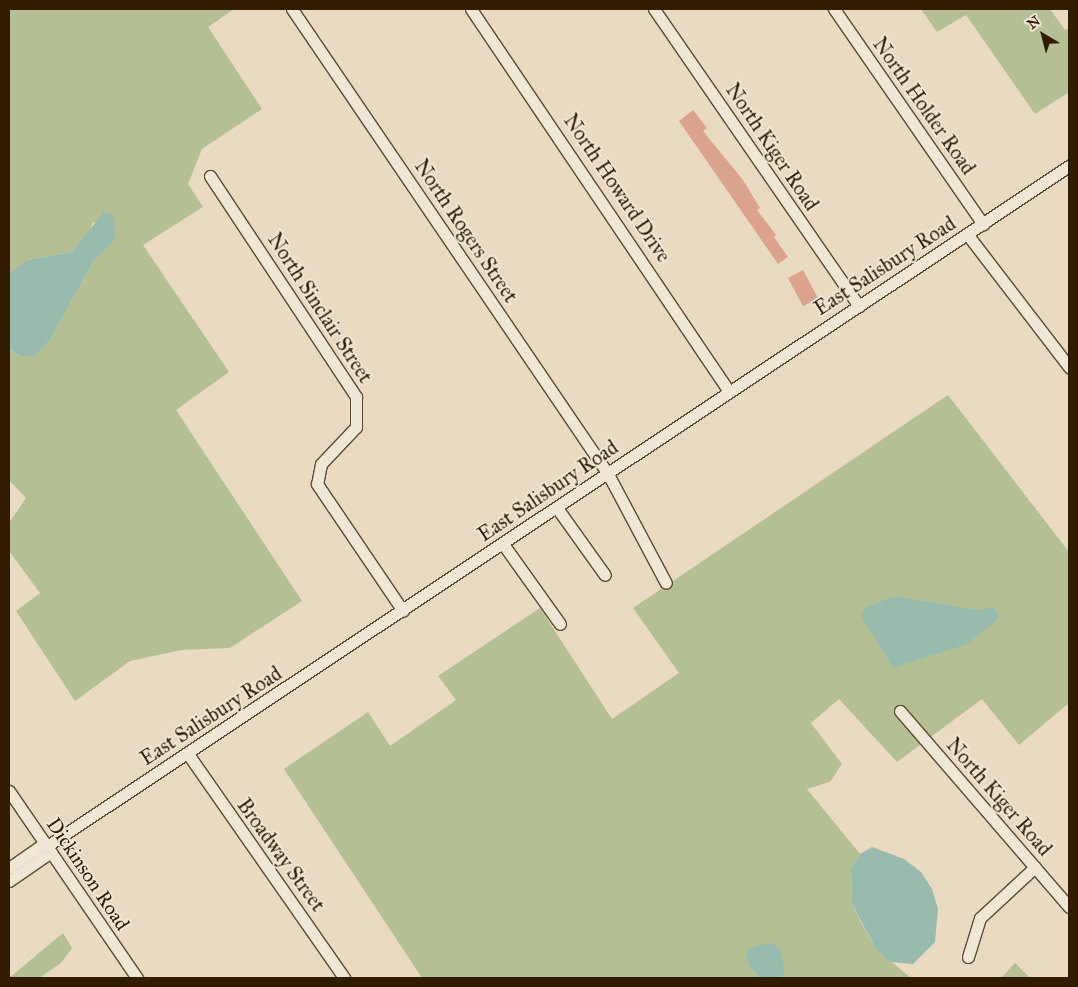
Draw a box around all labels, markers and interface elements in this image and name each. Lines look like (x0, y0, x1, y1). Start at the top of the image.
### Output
north arrow (1018, 10, 1068, 60)
text: N (1024, 12, 1044, 33)
street label: North Holder Road (868, 33, 980, 179)
street label: North Kiger Road (721, 79, 823, 215)
street label: North Howard Drive (559, 109, 675, 267)
street label: North Rogers Street (409, 155, 523, 307)
street label: East Salisbury Road (810, 211, 960, 321)
street label: North Sinclair Street (263, 229, 377, 387)
street label: East Salisbury Road (473, 435, 623, 547)
street label: East Salisbury Road (136, 661, 286, 771)
street label: North Kiger Road (941, 733, 1057, 861)
street label: Broadway Street (232, 794, 330, 916)
street label: Dickinson Road (42, 813, 134, 935)

